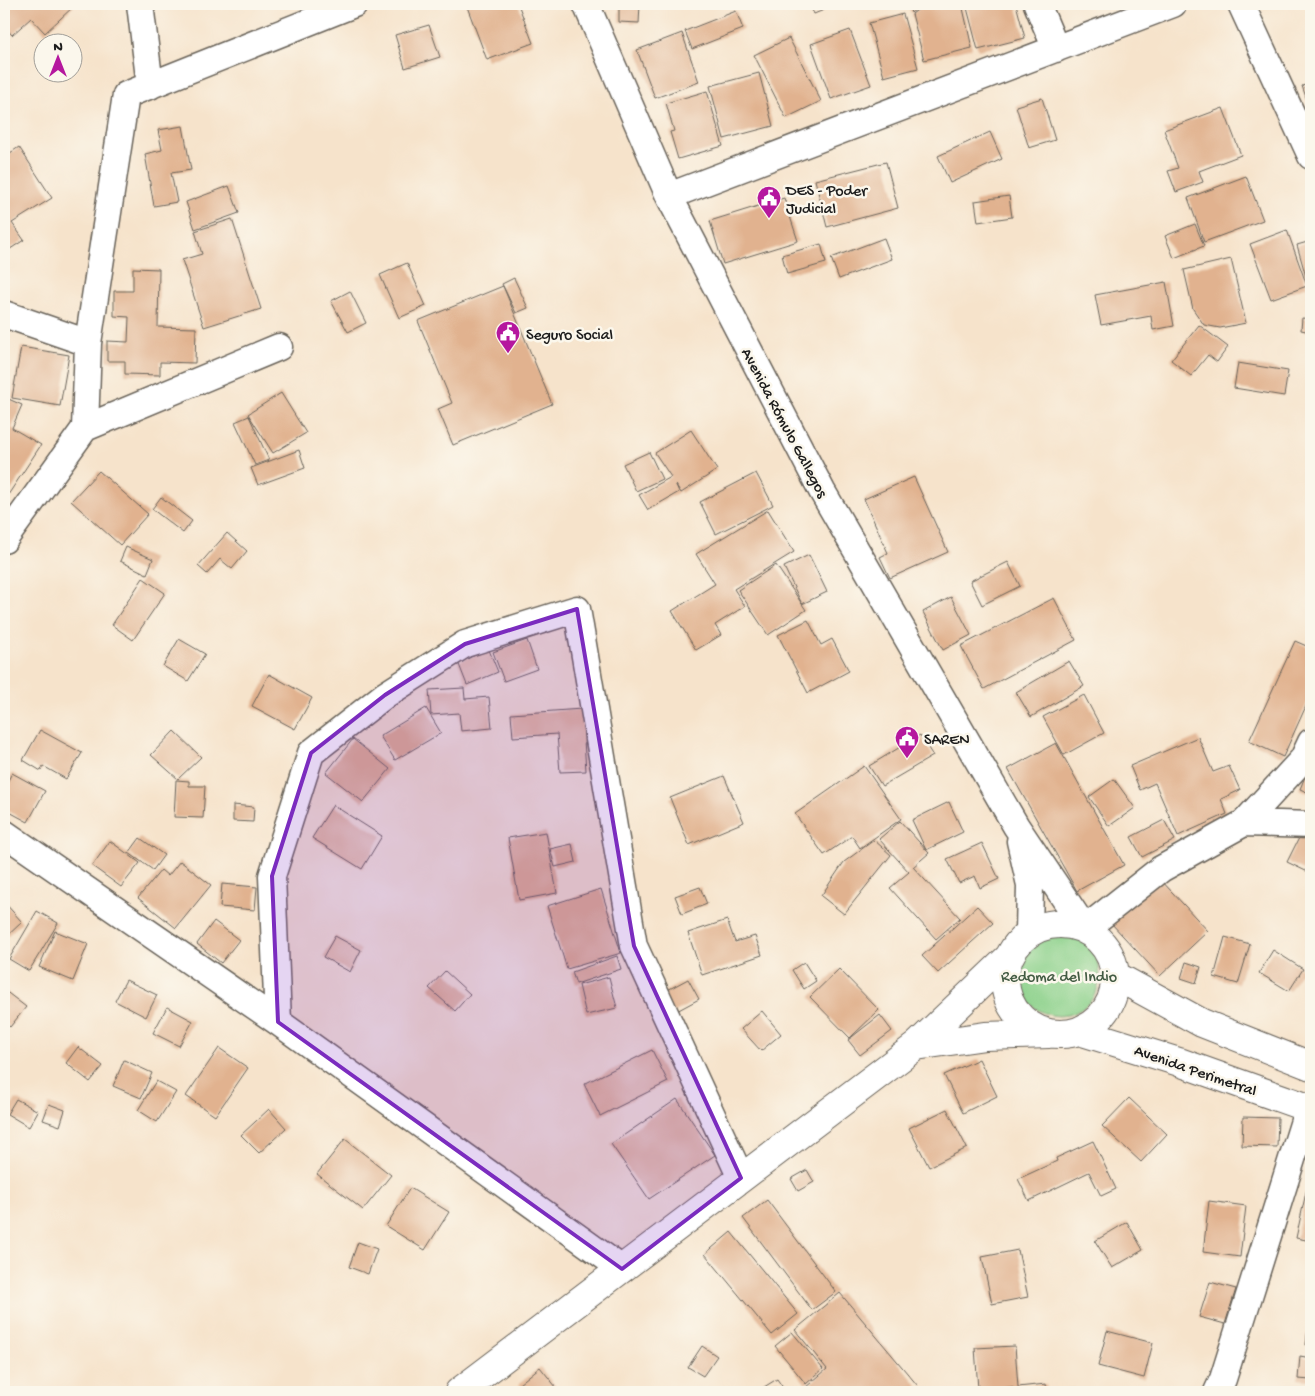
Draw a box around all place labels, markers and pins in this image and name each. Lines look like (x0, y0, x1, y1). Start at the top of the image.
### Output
place label: DES - Poder Judicial (785, 183, 868, 220)
public building icon: DES - Poder Judicial (756, 185, 782, 219)
public building icon: Seguro Social (495, 320, 521, 354)
place label: Seguro Social (526, 327, 613, 346)
public building icon: SAREN (894, 725, 920, 759)
place label: SAREN (924, 732, 970, 751)

